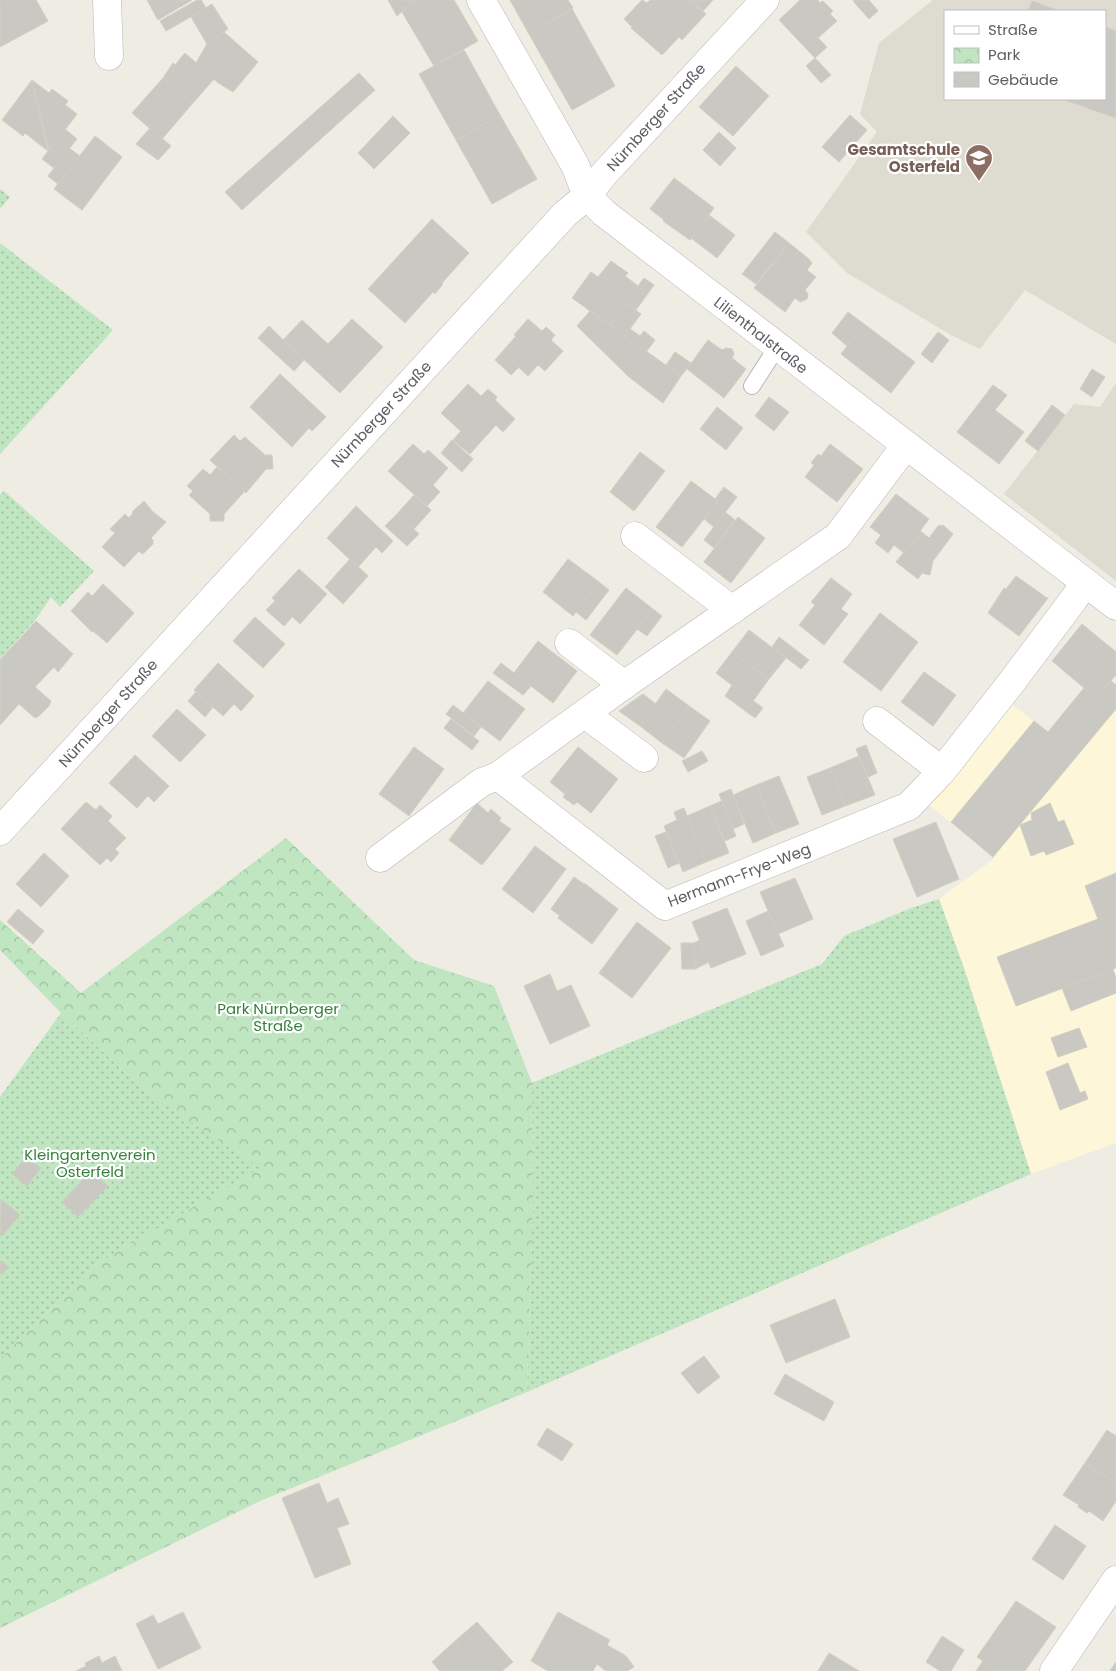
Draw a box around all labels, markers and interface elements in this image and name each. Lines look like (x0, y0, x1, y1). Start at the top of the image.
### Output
legend (944, 10, 1106, 100)
text: Straße (988, 19, 1038, 40)
text: Park (988, 44, 1020, 65)
street label: Nürnberger Straße (602, 58, 710, 176)
text: Gebäude (988, 69, 1058, 90)
place label: Gesamtschule Osterfeld (847, 139, 960, 177)
school or university icon: Gesamtschule Osterfeld (964, 143, 994, 182)
street label: Lilienthalstraße (710, 292, 812, 378)
street label: Nürnberger Straße (326, 356, 436, 472)
street label: Nürnberger Straße (54, 654, 162, 772)
street label: Hermann-Frye-Weg (664, 838, 814, 912)
park label: Park Nürnberger Straße (217, 998, 339, 1036)
park label: Kleingartenverein Osterfeld (24, 1144, 156, 1182)

